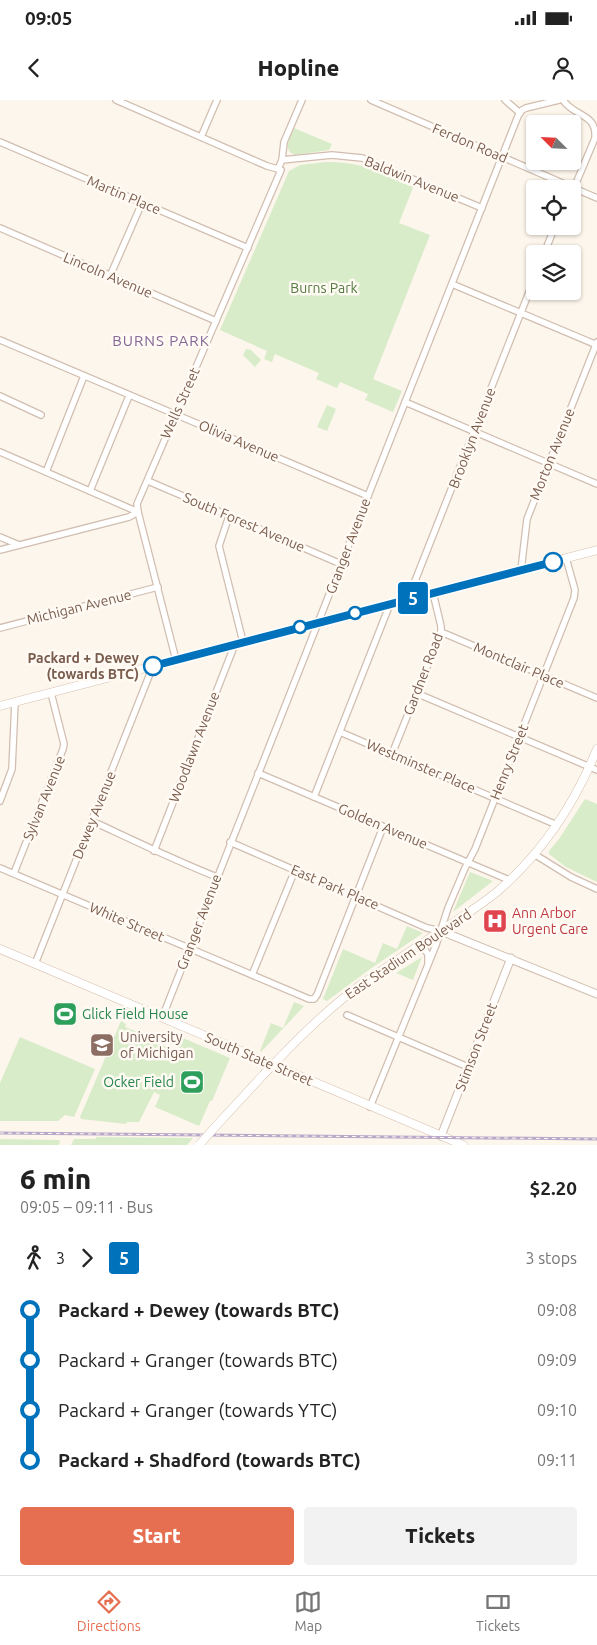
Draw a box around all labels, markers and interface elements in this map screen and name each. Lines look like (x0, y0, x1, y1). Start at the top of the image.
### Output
text: 09:05 (25, 7, 73, 29)
icon: back (20, 54, 48, 82)
icon: person (549, 54, 577, 82)
text: Hopline (258, 55, 339, 80)
north arrow (526, 115, 581, 170)
map controls (526, 115, 581, 300)
street label: Ferdon Road (430, 120, 510, 166)
street label: Baldwin Avenue (362, 153, 462, 205)
street label: Martin Place (85, 172, 163, 218)
button: locate (526, 180, 581, 235)
button: layers (526, 245, 581, 300)
street label: Lincoln Avenue (61, 249, 155, 301)
park label: Burns Park (290, 280, 358, 296)
district label: BURNS PARK (112, 332, 210, 349)
street label: Wells Street (157, 365, 203, 441)
street label: Brooklyn Avenue (445, 385, 499, 491)
street label: Morton Avenue (526, 406, 578, 502)
street label: Olivia Avenue (196, 417, 282, 465)
street label: South Forest Avenue (181, 489, 307, 555)
street label: Granger Avenue (322, 496, 374, 596)
unlabelled marker (543, 552, 563, 572)
line badge: 5 (397, 582, 429, 614)
street label: Michigan Avenue (25, 586, 133, 628)
text: 5 (408, 588, 418, 608)
unlabelled marker (348, 606, 362, 620)
unlabelled marker (293, 620, 307, 634)
street label: Gardner Road (400, 631, 446, 717)
street label: Montclair Place (471, 639, 567, 691)
place label: Packard + Dewey (towards BTC) (27, 650, 140, 682)
marker: Packard + Dewey (towards BTC) (143, 656, 163, 676)
street label: Woodlawn Avenue (165, 689, 223, 805)
street label: Henry Street (487, 721, 532, 802)
street label: Westminster Place (364, 736, 478, 796)
street label: Sylvan Avenue (20, 753, 68, 843)
street label: Dewey Avenue (69, 769, 119, 861)
street label: Golden Avenue (336, 800, 430, 852)
street label: East Park Place (288, 861, 382, 913)
street label: Granger Avenue (173, 872, 225, 972)
street label: White Street (87, 899, 167, 945)
place label: Ann Arbor Urgent Care (512, 905, 588, 937)
street label: East Stadium Boulevard (342, 906, 474, 1002)
hospital icon: Ann Arbor Urgent Care (482, 908, 508, 934)
street label: Stimson Street (452, 1000, 500, 1093)
sports icon: Glick Field House (52, 1001, 78, 1027)
place label: Glick Field House (82, 1006, 188, 1022)
place label: University of Michigan (120, 1029, 193, 1061)
street label: South State Street (203, 1029, 316, 1089)
school or university icon: University of Michigan (89, 1032, 115, 1058)
sports icon: Ocker Field (179, 1069, 205, 1095)
place label: Ocker Field (103, 1074, 174, 1090)
text: 6 min (20, 1163, 91, 1194)
text: $2.20 (529, 1177, 577, 1199)
text: 09:05 – 09:11 · Bus (20, 1198, 153, 1216)
icon: walk (20, 1244, 48, 1272)
icon: forward (73, 1244, 101, 1272)
text: 5 (119, 1248, 129, 1268)
text: 3 (56, 1249, 65, 1267)
text: 3 stops (525, 1249, 577, 1267)
text: Packard + Dewey (towards BTC) (58, 1299, 340, 1321)
text: 09:08 (537, 1301, 577, 1319)
text: Packard + Granger (towards BTC) (58, 1349, 338, 1371)
text: 09:09 (537, 1351, 577, 1369)
text: Packard + Granger (towards YTC) (58, 1399, 338, 1421)
text: 09:10 (537, 1401, 577, 1419)
text: Packard + Shadford (towards BTC) (58, 1449, 361, 1471)
text: 09:11 (537, 1451, 577, 1469)
button: Start (20, 1507, 294, 1565)
button: Tickets (304, 1507, 577, 1565)
tab: Directions (77, 1588, 141, 1634)
tab: Map (294, 1588, 322, 1634)
tab: Tickets (476, 1588, 520, 1634)

